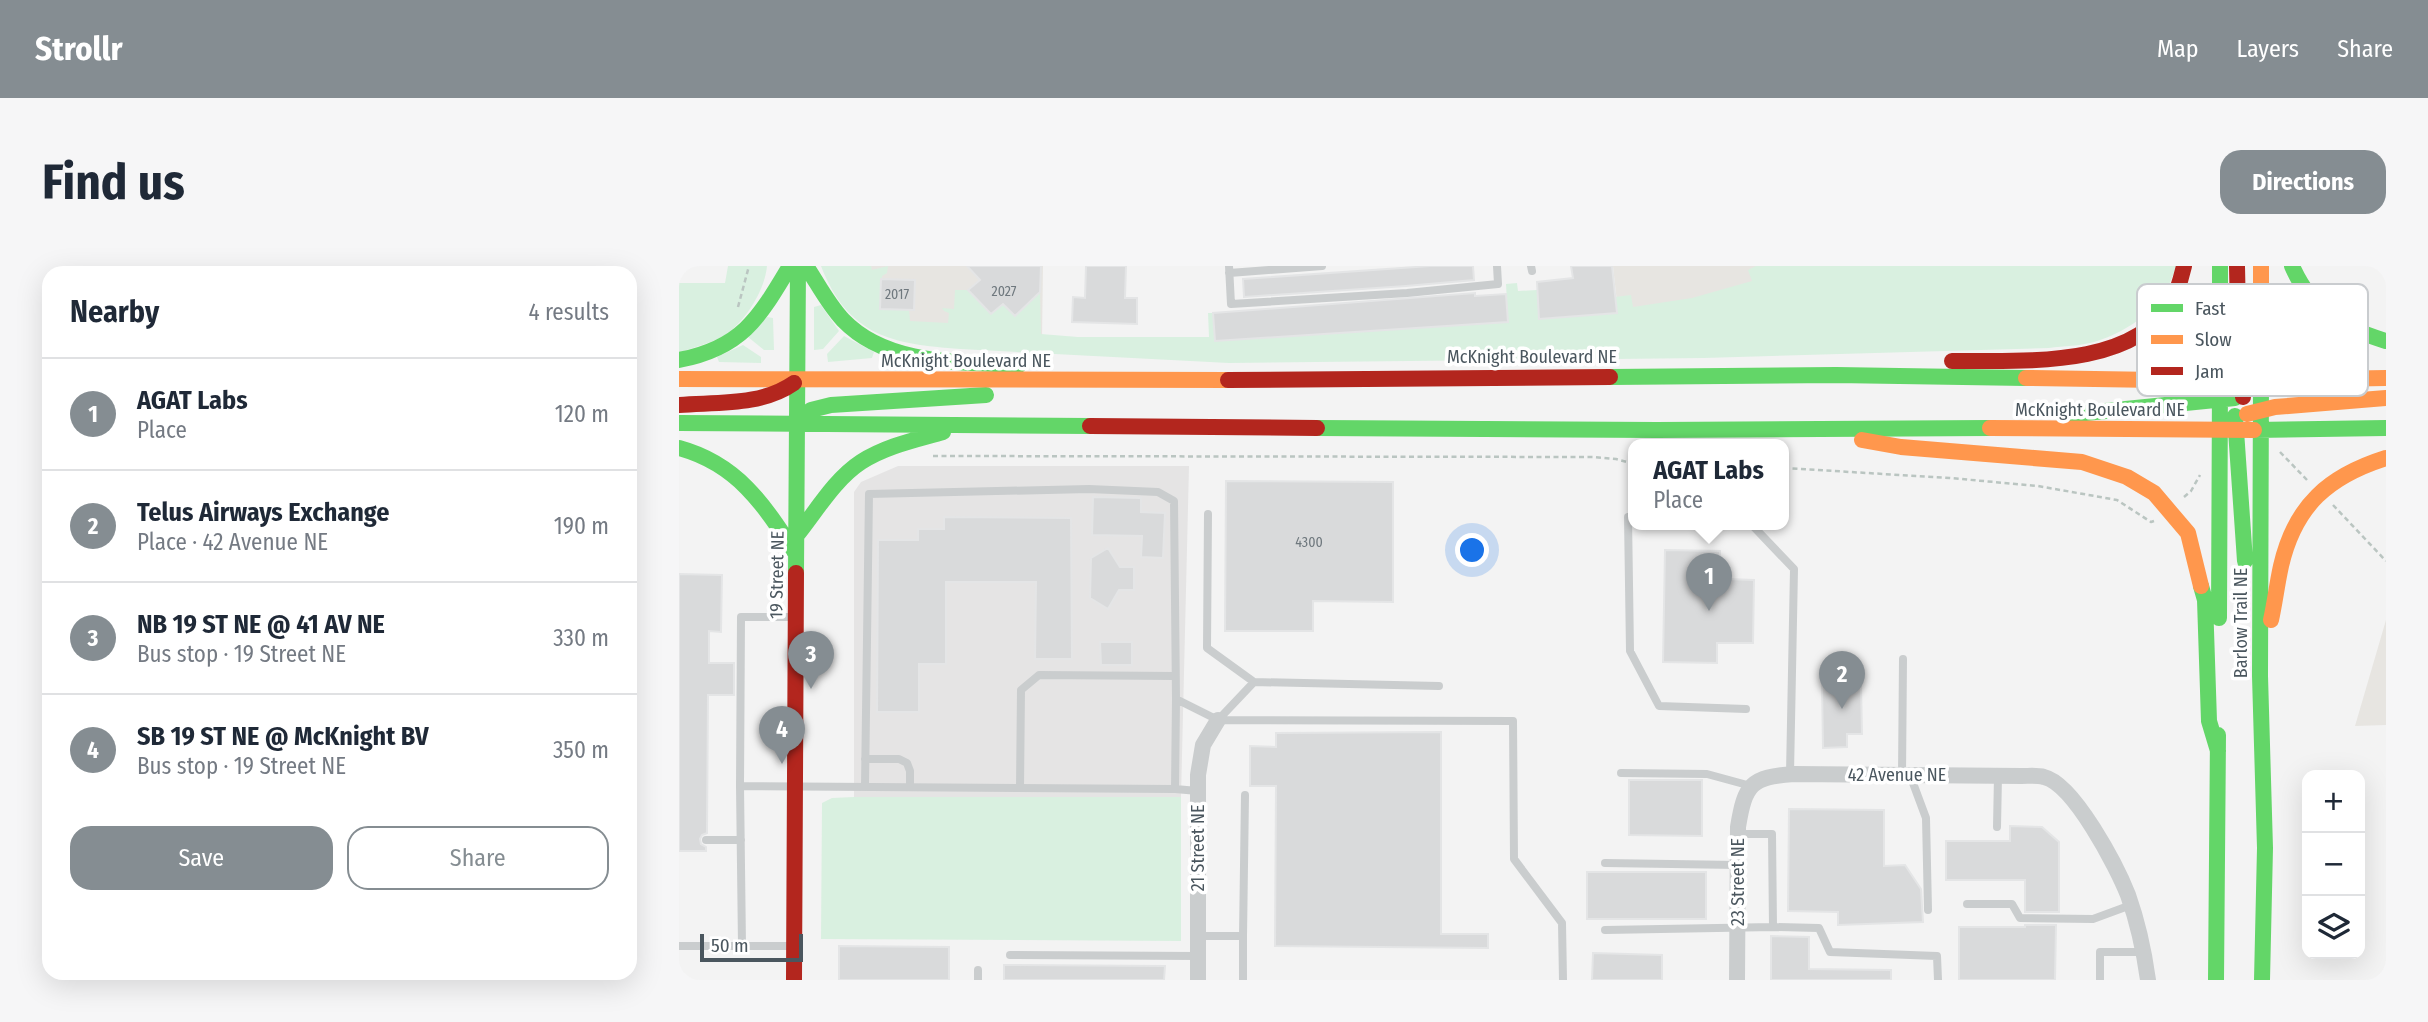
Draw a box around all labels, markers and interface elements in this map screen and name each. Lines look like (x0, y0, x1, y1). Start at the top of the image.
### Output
text: Strollr (35, 29, 123, 69)
text: Map (2157, 35, 2199, 63)
text: Layers (2237, 35, 2299, 63)
text: Share (2337, 35, 2393, 63)
button: Directions (2220, 150, 2386, 214)
text: Find us (42, 153, 185, 212)
house number: 2027 (991, 283, 1017, 300)
legend (2137, 284, 2368, 396)
house number: 2017 (885, 286, 909, 303)
text: Nearby (70, 294, 159, 330)
text: Fast (2195, 297, 2226, 320)
text: 4 results (528, 298, 609, 326)
text: Slow (2195, 328, 2232, 351)
street label: McKnight Boulevard NE (1447, 346, 1617, 368)
street label: McKnight Boulevard NE (881, 350, 1051, 372)
text: Jam (2195, 360, 2224, 383)
text: AGAT Labs (137, 385, 248, 416)
street label: McKnight Boulevard NE (2015, 399, 2185, 421)
text: 1 (88, 400, 98, 428)
text: 120 m (555, 400, 609, 428)
text: Place (137, 416, 187, 444)
popup (1628, 439, 1789, 530)
text: AGAT Labs (1653, 455, 1764, 486)
text: Place (1653, 486, 1703, 514)
text: Telus Airways Exchange (137, 497, 389, 528)
text: 2 (88, 512, 98, 540)
text: 190 m (554, 512, 609, 540)
text: Place · 42 Avenue NE (137, 528, 328, 556)
street label: 19 Street NE (765, 531, 789, 619)
your location (1455, 533, 1489, 567)
house number: 4300 (1295, 534, 1323, 551)
pin: 1 (1686, 553, 1732, 611)
street label: Barlow Trail NE (2230, 568, 2252, 678)
text: NB 19 ST NE @ 41 AV NE (137, 609, 385, 640)
text: 3 (88, 624, 98, 652)
text: 330 m (553, 624, 609, 652)
pin: 3 (788, 631, 834, 689)
text: Bus stop · 19 Street NE (137, 640, 346, 668)
pin: 2 (1819, 651, 1865, 709)
pin: 4 (759, 706, 805, 764)
text: SB 19 ST NE @ McKnight BV (137, 721, 429, 752)
text: 4 (87, 736, 99, 764)
text: 350 m (553, 736, 609, 764)
text: Bus stop · 19 Street NE (137, 752, 346, 780)
street label: 42 Avenue NE (1848, 764, 1946, 786)
map controls (2302, 770, 2365, 959)
button: + (2302, 770, 2365, 833)
street label: 21 Street NE (1187, 805, 1209, 891)
button: Save (70, 826, 333, 890)
button: Share (347, 826, 609, 890)
button: − (2302, 833, 2365, 896)
street label: 23 Street NE (1727, 838, 1749, 926)
button: layers (2302, 896, 2365, 959)
scale bar (700, 931, 803, 963)
text: 50 m (711, 934, 749, 957)

